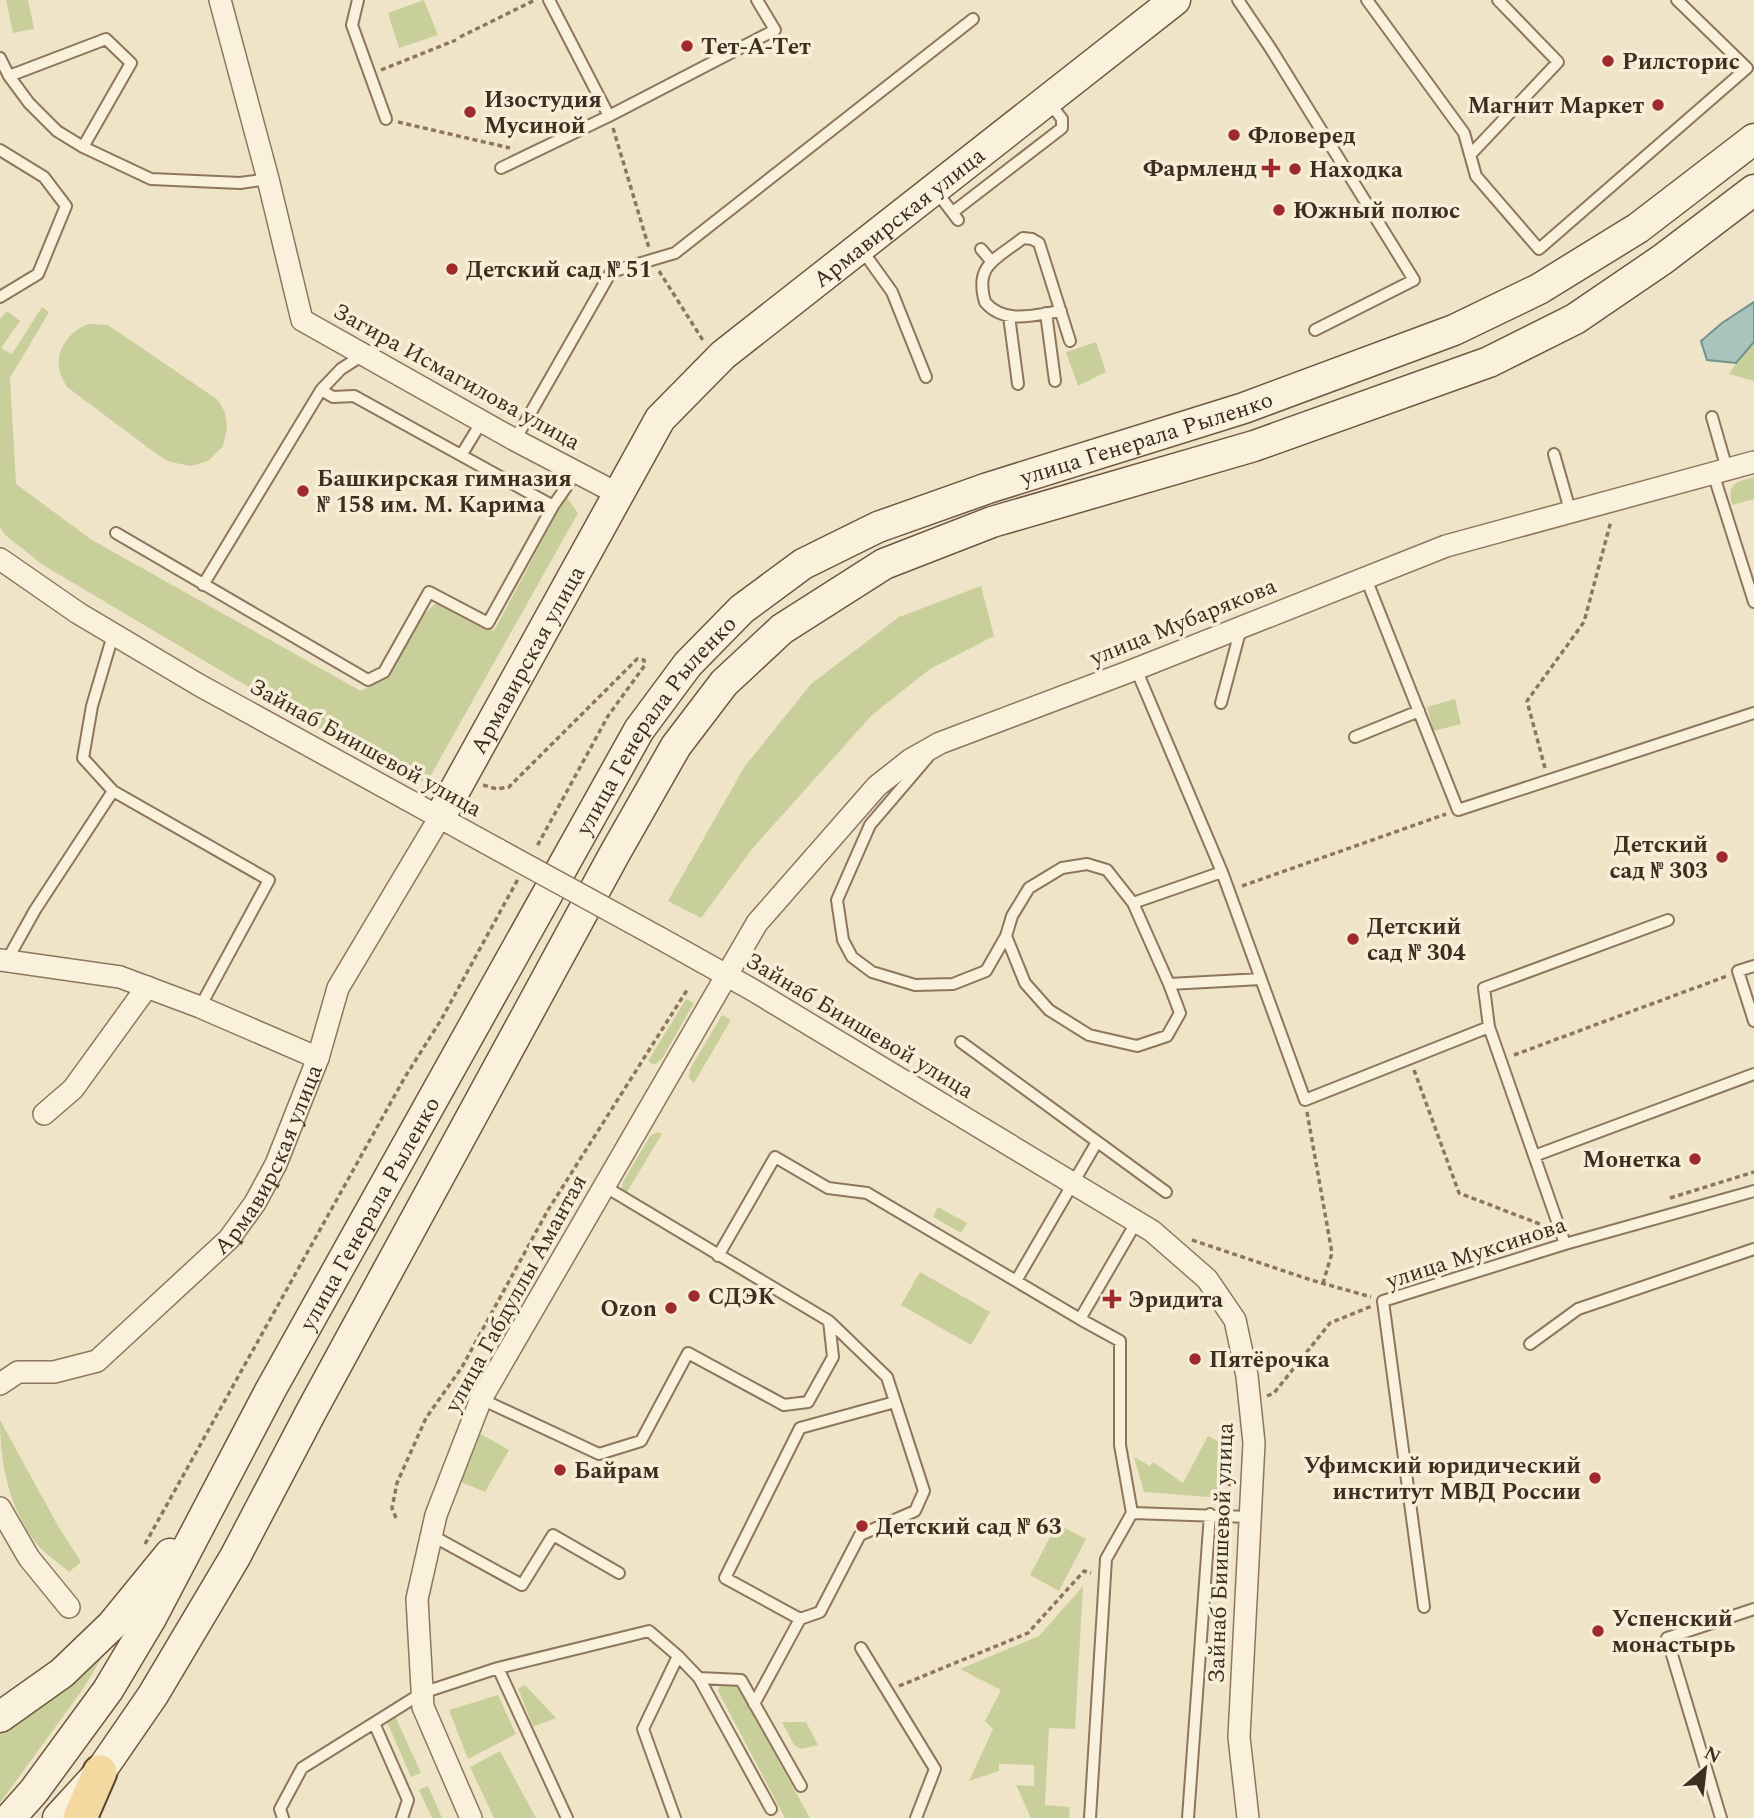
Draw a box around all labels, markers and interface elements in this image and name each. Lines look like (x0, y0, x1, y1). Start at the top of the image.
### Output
place label: Тет-А-Тет (701, 30, 811, 65)
marker: Тет-А-Тет (679, 38, 695, 54)
place label: Рилсторис (1622, 45, 1740, 80)
marker: Рилсторис (1600, 53, 1616, 69)
place label: Изостудия Мусиной (484, 83, 602, 144)
place label: Магнит Маркет (1467, 89, 1644, 124)
marker: Магнит Маркет (1650, 97, 1666, 113)
marker: Изостудия Мусиной (462, 104, 478, 120)
place label: Фловеред (1248, 119, 1356, 154)
marker: Фловеред (1226, 127, 1242, 143)
street label: Армавирская улица (806, 139, 993, 297)
place label: Фармленд (1143, 152, 1257, 187)
place label: Находка (1309, 153, 1403, 188)
marker: Фармленд (1263, 160, 1279, 176)
marker: Находка (1287, 161, 1303, 177)
place label: Южный полюс (1293, 194, 1460, 229)
marker: Южный полюс (1271, 202, 1287, 218)
place label: Детский сад № 51 (466, 253, 652, 288)
marker: Детский сад № 51 (444, 261, 460, 277)
street label: Загира Исмагилова улица (326, 295, 586, 460)
street label: улица Генерала Рыленко (1015, 383, 1278, 496)
place label: Башкирская гимназия № 158 им. М. Карима (317, 462, 572, 523)
marker: Башкирская гимназия № 158 им. М. Карима (295, 483, 311, 499)
street label: Армавирская улица (462, 559, 595, 761)
street label: улица Мубарякова (1084, 569, 1282, 676)
street label: улица Генерала Рыленко (567, 608, 746, 843)
street label: Зайнаб Биишевой улица (243, 670, 488, 827)
place label: Детский сад № 303 (1609, 828, 1708, 889)
marker: Детский сад № 303 (1714, 849, 1730, 865)
place label: Детский сад № 304 (1367, 910, 1466, 971)
marker: Детский сад № 304 (1345, 931, 1361, 947)
street label: Зайнаб Биишевой улица (738, 944, 980, 1109)
street label: Армавирская улица (206, 1060, 333, 1264)
street label: улица Генерала Рыленко (291, 1091, 450, 1338)
place label: Монетка (1583, 1143, 1681, 1178)
marker: Монетка (1687, 1151, 1703, 1167)
street label: улица Габдуллы Амантая (436, 1168, 597, 1420)
street label: улица Муксинова (1381, 1208, 1571, 1299)
place label: СДЭК (708, 1280, 776, 1315)
place label: Эридита (1128, 1283, 1223, 1318)
marker: СДЭК (686, 1288, 702, 1304)
marker: Эридита (1102, 1289, 1122, 1309)
place label: Ozon (601, 1292, 657, 1327)
marker: Ozon (663, 1300, 679, 1316)
place label: Пятёрочка (1209, 1343, 1330, 1378)
marker: Пятёрочка (1187, 1351, 1203, 1367)
street label: Зайнаб Биишевой улица (1199, 1422, 1244, 1684)
place label: Уфимский юридический институт МВД России (1304, 1449, 1581, 1510)
place label: Байрам (574, 1454, 659, 1489)
marker: Байрам (552, 1462, 568, 1478)
marker: Уфимский юридический институт МВД России (1587, 1470, 1603, 1486)
place label: Детский сад № 63 (876, 1510, 1062, 1545)
marker: Детский сад № 63 (854, 1518, 870, 1534)
place label: Успенский монастырь (1612, 1602, 1735, 1663)
marker: Успенский монастырь (1590, 1623, 1606, 1639)
north arrow (1670, 1734, 1740, 1804)
text: N (1699, 1739, 1726, 1772)

